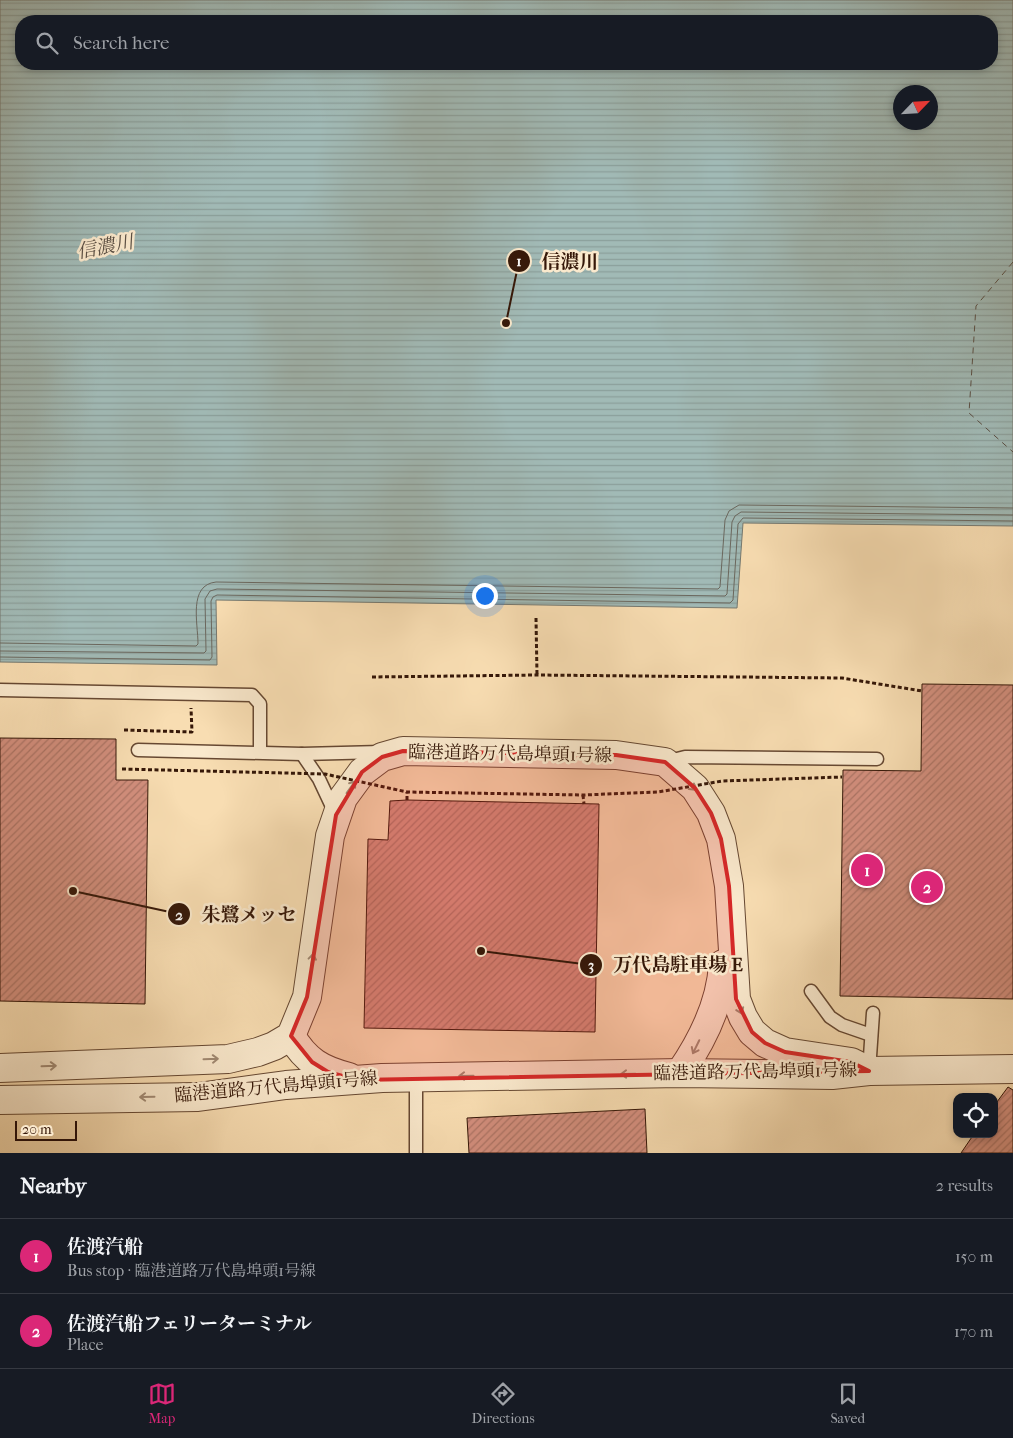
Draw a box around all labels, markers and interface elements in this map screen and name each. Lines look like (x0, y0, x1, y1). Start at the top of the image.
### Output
search box (15, 15, 998, 70)
icon: search (33, 29, 61, 57)
text: Search here (73, 32, 169, 54)
north arrow (893, 85, 938, 130)
water label: 信濃川 (75, 230, 137, 263)
callout: 信濃川 (506, 244, 608, 278)
text: 信濃川 (541, 251, 599, 273)
text: 1 (516, 252, 522, 270)
your location (472, 583, 498, 609)
street label: 臨港道路万代島埠頭1号線 (408, 742, 612, 766)
one-way arrow (684, 779, 697, 791)
one-way arrow (346, 780, 356, 794)
pin: 1 (851, 851, 883, 889)
pin: 2 (911, 868, 943, 906)
callout: 朱鷺メッセ (167, 897, 307, 931)
text: 朱鷺メッセ (201, 904, 297, 926)
text: 2 (175, 906, 183, 924)
callout: 万代島駐車場 E (579, 948, 753, 982)
one-way arrow (307, 953, 317, 969)
text: 万代島駐車場 E (613, 954, 743, 976)
text: 3 (588, 956, 594, 974)
one-way arrow (735, 999, 744, 1014)
one-way arrow (691, 1039, 701, 1054)
one-way arrow (203, 1055, 219, 1064)
street label: 臨港道路万代島埠頭1号線 (653, 1060, 857, 1084)
one-way arrow (40, 1061, 56, 1071)
street label: 臨港道路万代島埠頭1号線 (173, 1068, 379, 1106)
one-way arrow (620, 1069, 636, 1079)
one-way arrow (458, 1071, 474, 1081)
one-way arrow (139, 1093, 155, 1102)
map controls (953, 1093, 998, 1138)
button: locate (953, 1093, 998, 1138)
scale bar (15, 1118, 78, 1141)
text: 20 m (22, 1121, 52, 1138)
text: Nearby (20, 1174, 86, 1198)
text: 2 results (936, 1176, 993, 1195)
text: 佐渡汽船 (67, 1236, 143, 1258)
text: 1 (33, 1247, 39, 1266)
text: 150 m (955, 1247, 993, 1266)
text: Bus stop · 臨港道路万代島埠頭1号線 (67, 1261, 316, 1280)
text: 佐渡汽船フェリーターミナル (67, 1313, 312, 1335)
text: 2 (32, 1322, 40, 1341)
text: 170 m (954, 1322, 993, 1341)
text: Place (67, 1335, 103, 1354)
tab: Map (148, 1380, 176, 1427)
tab: Directions (472, 1380, 535, 1427)
tab: Saved (830, 1380, 865, 1427)

